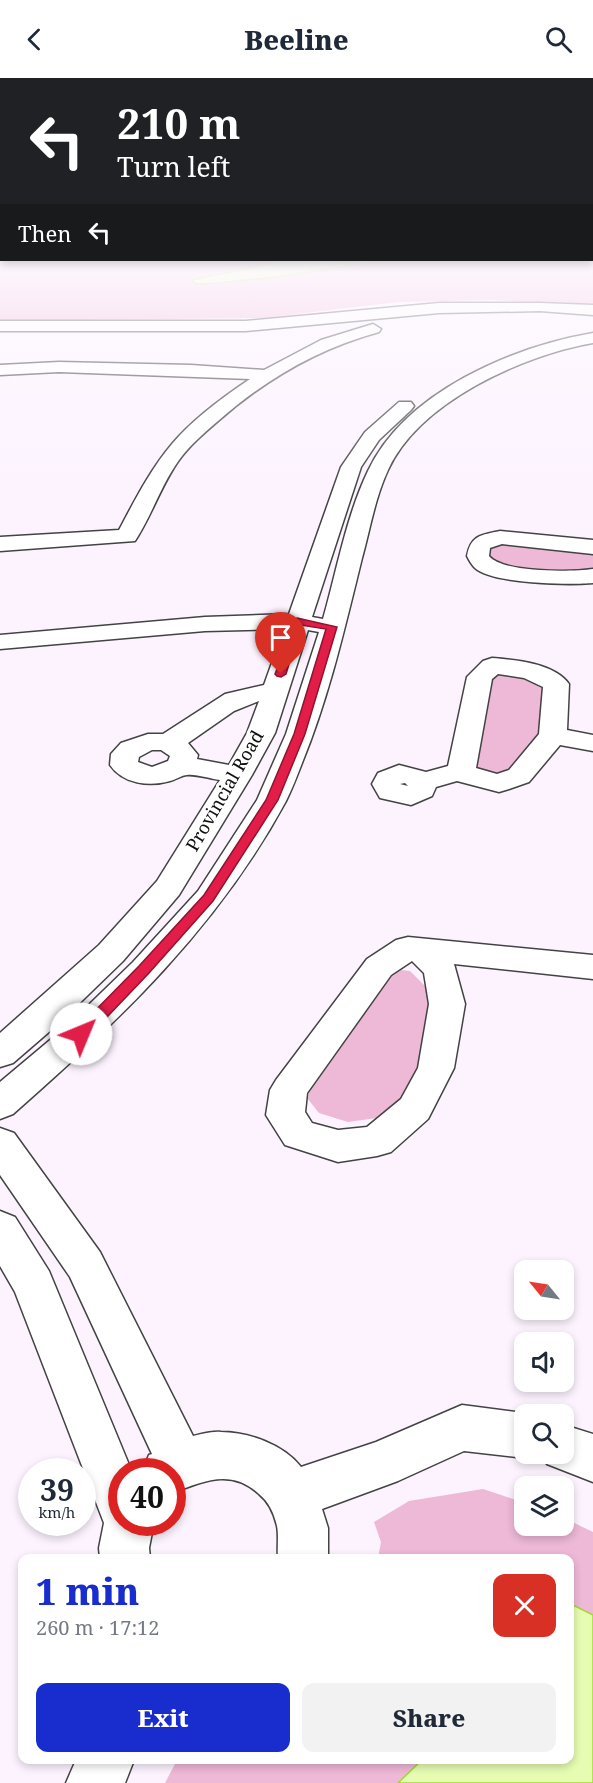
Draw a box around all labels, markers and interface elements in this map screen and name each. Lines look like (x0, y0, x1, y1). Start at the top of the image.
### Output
text: Beeline (244, 21, 349, 58)
icon: back (18, 23, 51, 56)
icon: search (542, 23, 575, 56)
text: 210 m (117, 94, 241, 151)
icon: left (18, 102, 96, 180)
text: Turn left (117, 148, 230, 185)
icon: left (83, 216, 116, 249)
text: Then (18, 218, 71, 248)
pin (255, 612, 306, 674)
icon: arrive (264, 621, 297, 654)
street label: Provincial Road (180, 726, 269, 855)
position arrow (49, 1002, 113, 1066)
north arrow (514, 1260, 574, 1320)
map controls (514, 1260, 574, 1536)
button: sound (514, 1332, 574, 1392)
button: search (514, 1404, 574, 1464)
speed limit sign: 40 (108, 1458, 186, 1536)
text: 39 (40, 1469, 74, 1510)
button: layers (514, 1476, 574, 1536)
text: km/h (39, 1502, 75, 1522)
text: 1 min (36, 1567, 139, 1616)
button: close (493, 1574, 556, 1637)
text: 260 m · 17:12 (36, 1614, 159, 1641)
button: Exit (36, 1683, 290, 1752)
button: Share (302, 1683, 556, 1752)

